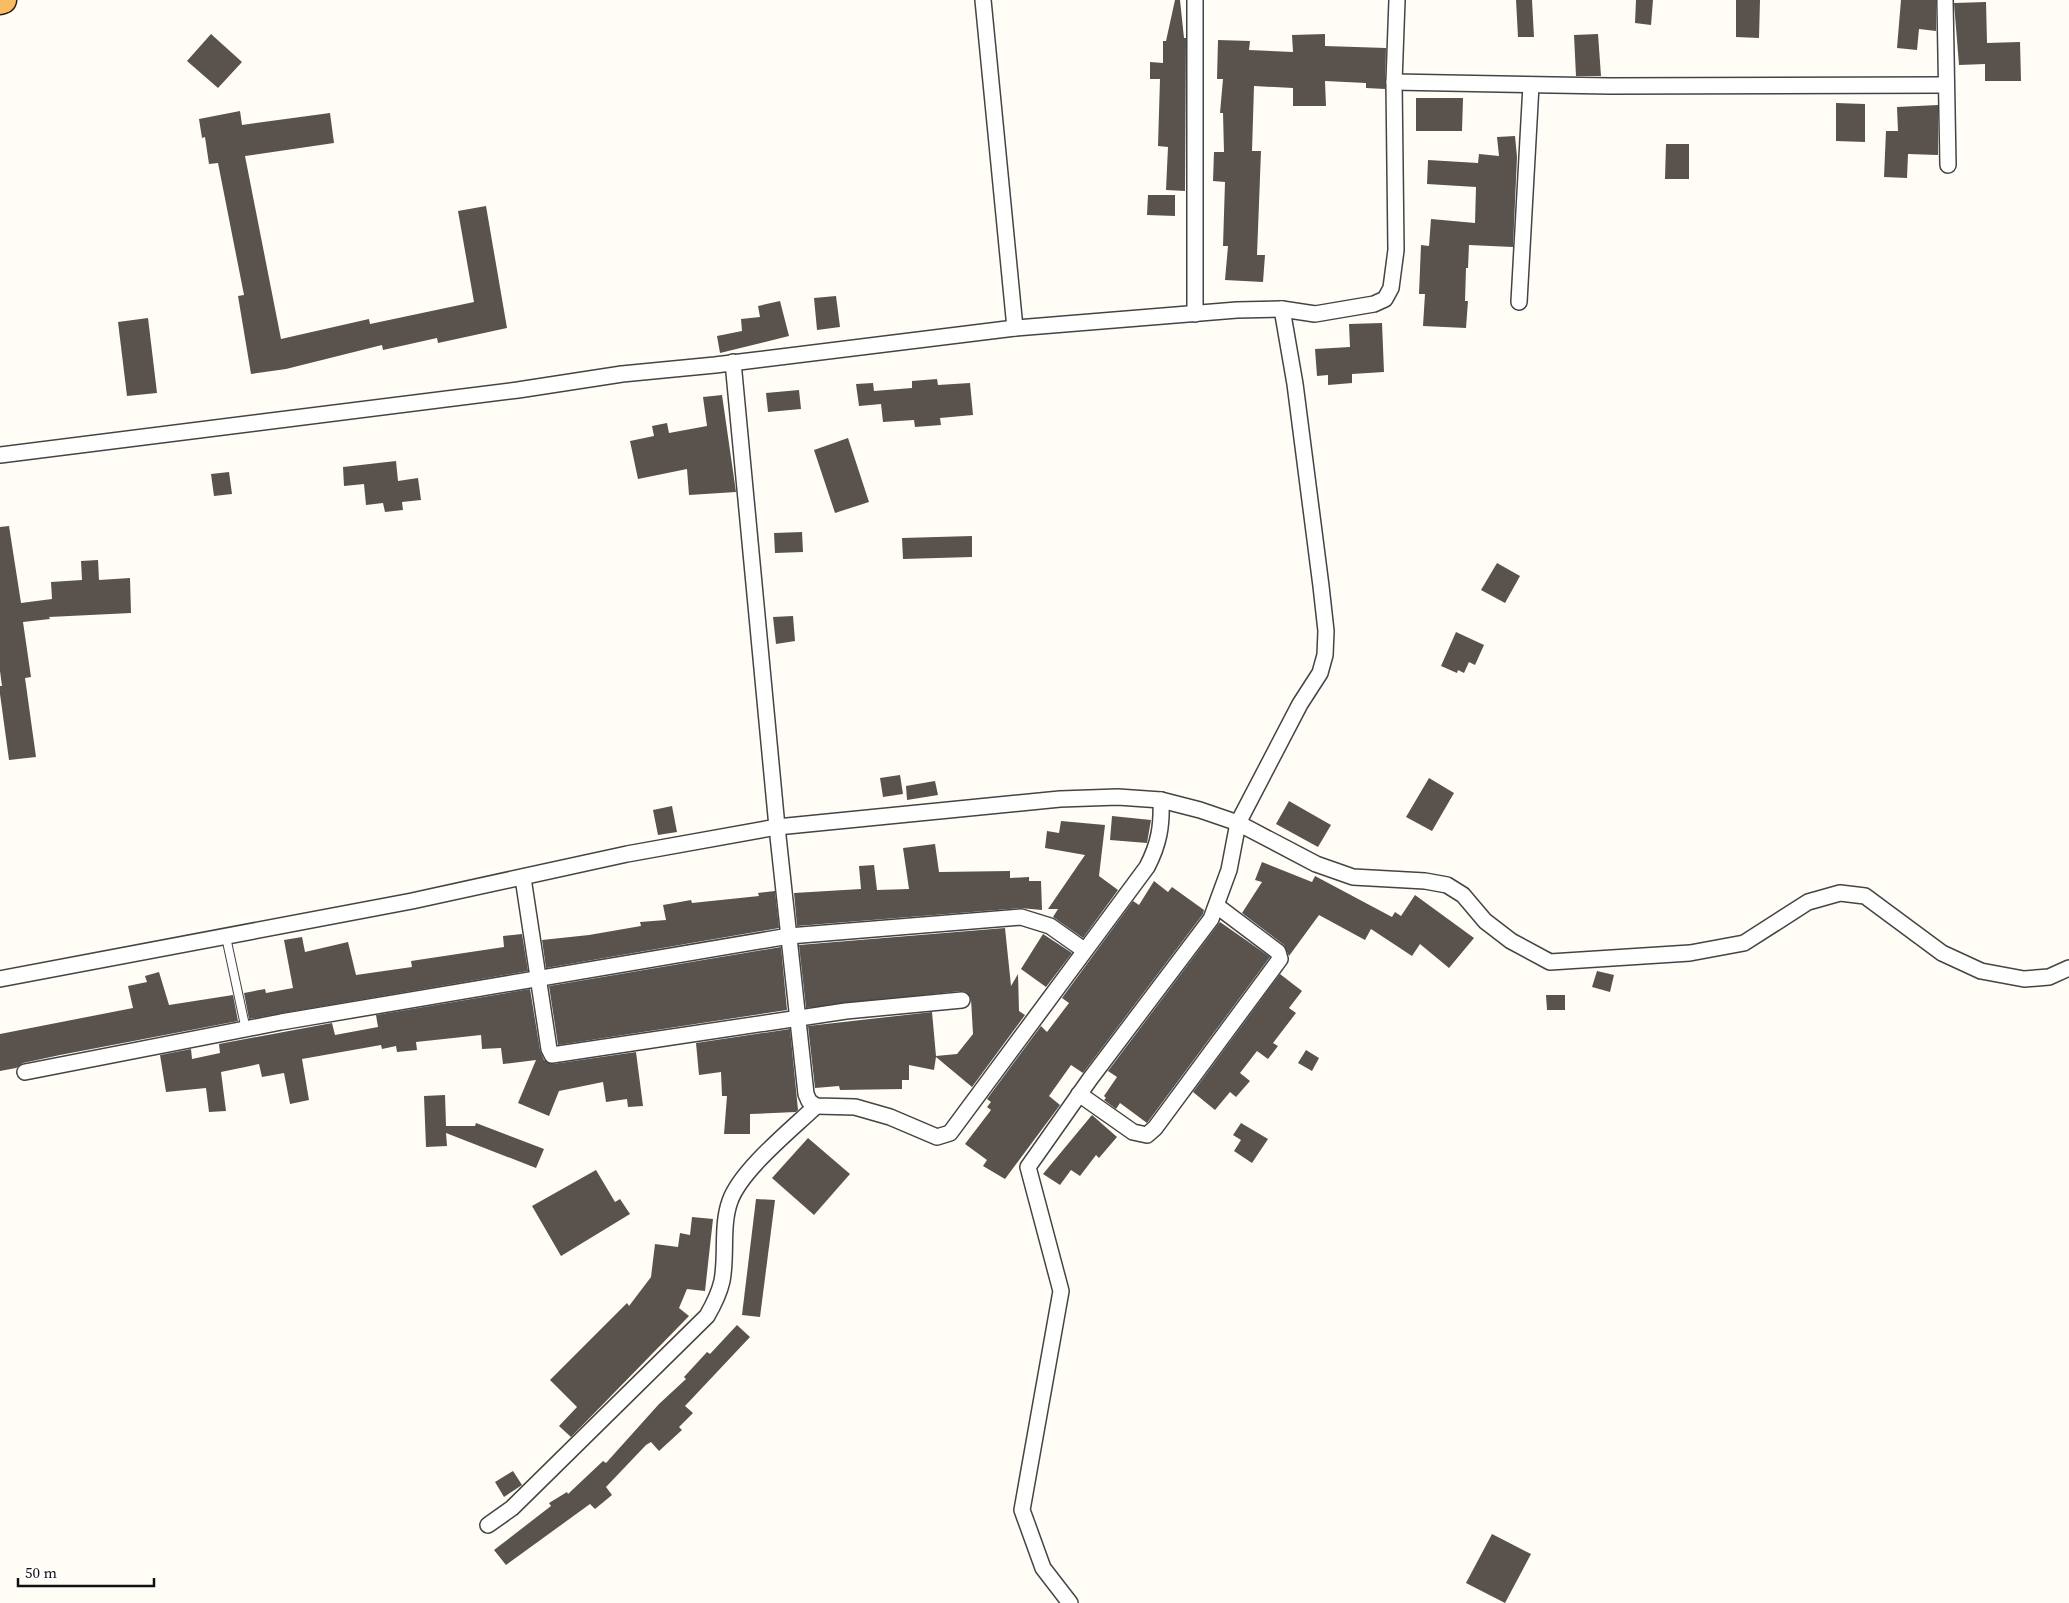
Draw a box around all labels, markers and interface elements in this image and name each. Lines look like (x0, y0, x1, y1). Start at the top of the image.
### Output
scale bar (18, 1556, 154, 1588)
text: 50 m (25, 1562, 57, 1583)

